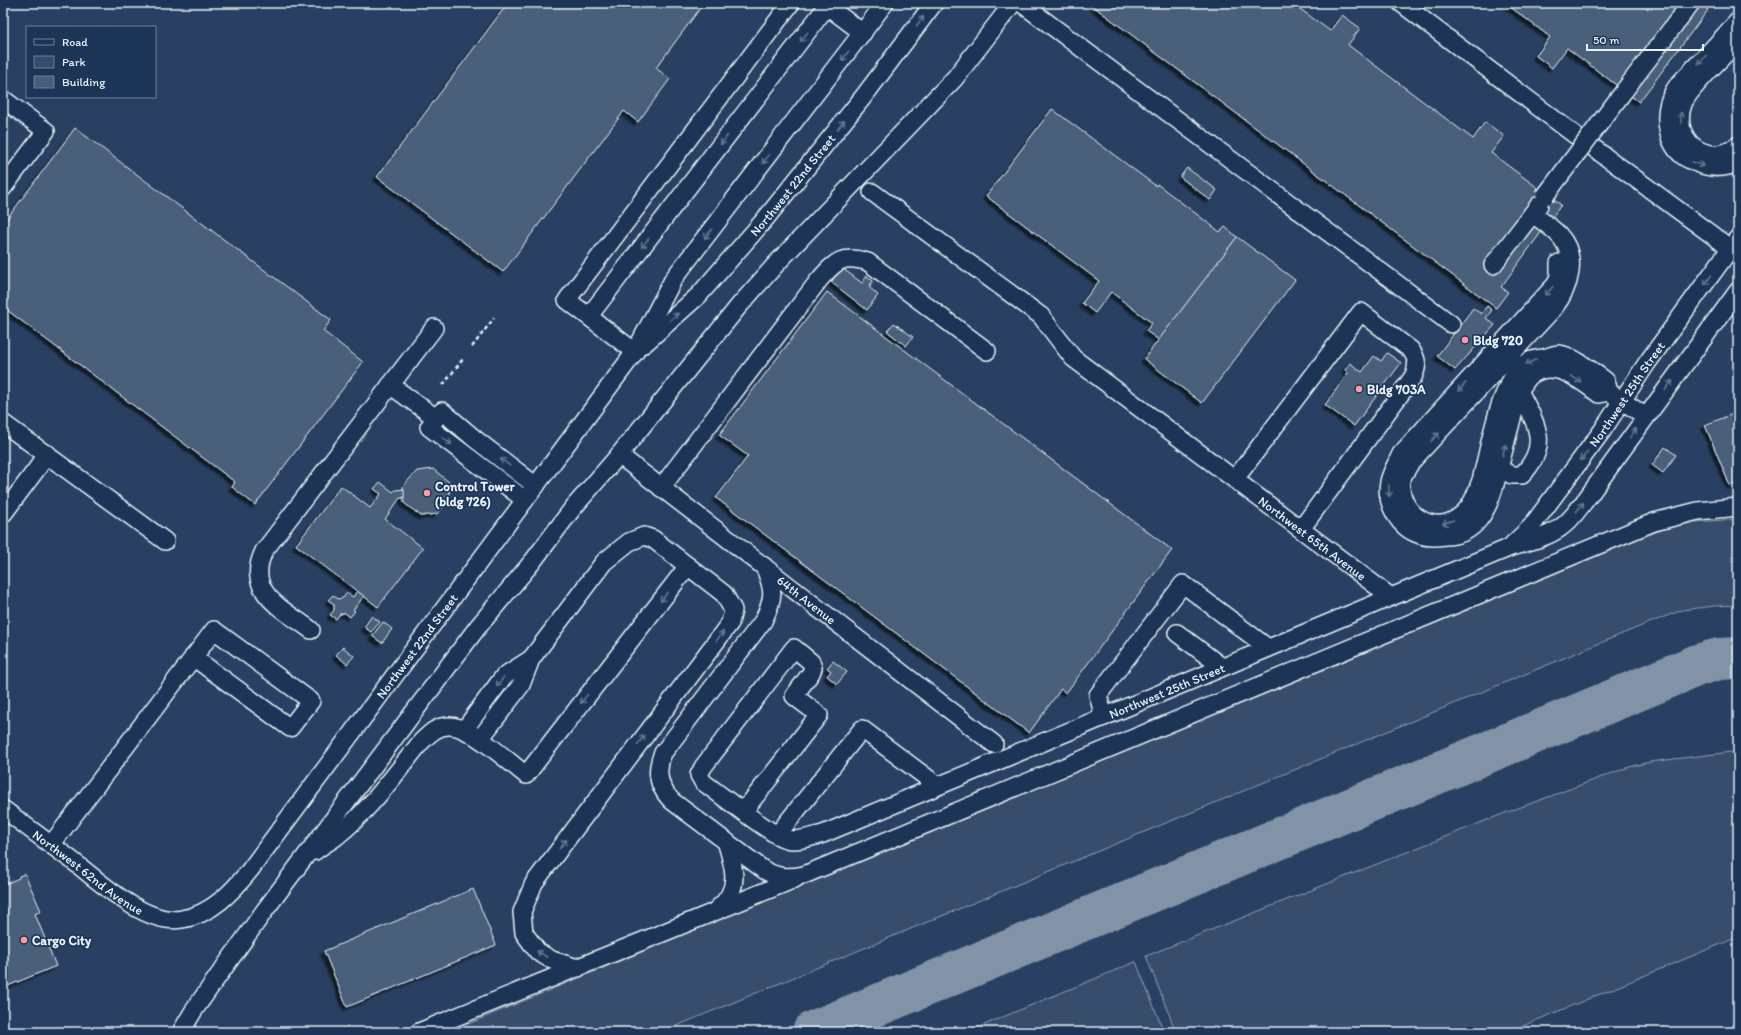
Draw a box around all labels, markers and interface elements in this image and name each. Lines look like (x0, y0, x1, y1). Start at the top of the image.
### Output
one-way arrow (916, 16, 924, 27)
legend (26, 26, 156, 98)
scale bar (1587, 26, 1703, 52)
one-way arrow (799, 32, 808, 43)
text: 50 m (1593, 33, 1619, 47)
text: Road (62, 35, 88, 49)
one-way arrow (841, 51, 849, 62)
text: Park (62, 55, 86, 69)
one-way arrow (1697, 55, 1707, 65)
text: Building (62, 75, 106, 89)
one-way arrow (1678, 112, 1685, 125)
one-way arrow (837, 119, 845, 130)
street label: Northwest 22nd Street (747, 131, 838, 239)
one-way arrow (720, 135, 729, 146)
one-way arrow (762, 154, 770, 165)
one-way arrow (1692, 160, 1704, 168)
one-way arrow (704, 229, 713, 240)
one-way arrow (641, 238, 649, 249)
one-way arrow (1704, 274, 1712, 285)
one-way arrow (1545, 286, 1554, 296)
one-way arrow (669, 313, 679, 322)
place label: Bldg 720 (1473, 333, 1523, 349)
marker: Bldg 720 (1460, 335, 1470, 345)
street label: Northwest 25th Street (1586, 338, 1668, 450)
one-way arrow (1525, 359, 1537, 366)
one-way arrow (1571, 375, 1582, 383)
one-way arrow (1665, 380, 1673, 391)
place label: Bldg 703A (1367, 382, 1426, 398)
one-way arrow (1457, 382, 1467, 392)
marker: Bldg 703A (1354, 384, 1364, 394)
one-way arrow (1629, 428, 1637, 439)
one-way arrow (1430, 432, 1439, 443)
one-way arrow (442, 436, 453, 445)
one-way arrow (1500, 444, 1508, 457)
one-way arrow (1579, 450, 1588, 461)
one-way arrow (499, 458, 510, 466)
place label: Control Tower (bldg 726) (435, 479, 516, 510)
one-way arrow (1385, 484, 1393, 497)
marker: Control Tower (bldg 726) (422, 488, 432, 498)
street label: Northwest 65th Avenue (1256, 493, 1369, 583)
one-way arrow (1575, 501, 1584, 512)
one-way arrow (1441, 519, 1454, 526)
street label: 64th Avenue (774, 572, 839, 627)
street label: Northwest 22nd Street (373, 590, 460, 701)
one-way arrow (660, 591, 669, 602)
one-way arrow (716, 631, 724, 642)
street label: Northwest 25th Street (1107, 660, 1227, 721)
one-way arrow (496, 676, 504, 687)
one-way arrow (580, 694, 589, 705)
one-way arrow (637, 735, 646, 746)
street label: Northwest 62nd Avenue (30, 826, 146, 918)
one-way arrow (559, 838, 567, 849)
place label: Cargo City (32, 933, 92, 949)
marker: Cargo City (19, 935, 29, 945)
one-way arrow (537, 950, 548, 958)

